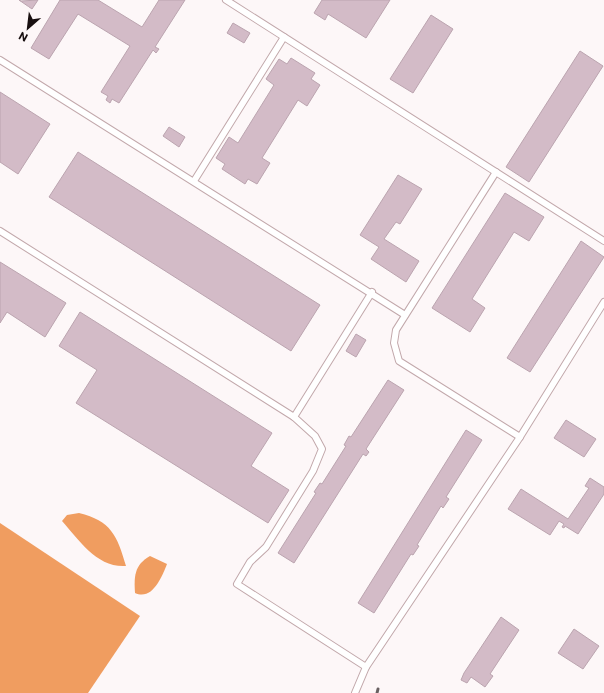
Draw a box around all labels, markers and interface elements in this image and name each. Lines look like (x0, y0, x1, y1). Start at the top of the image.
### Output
north arrow (8, 8, 48, 48)
text: N (16, 30, 30, 45)

